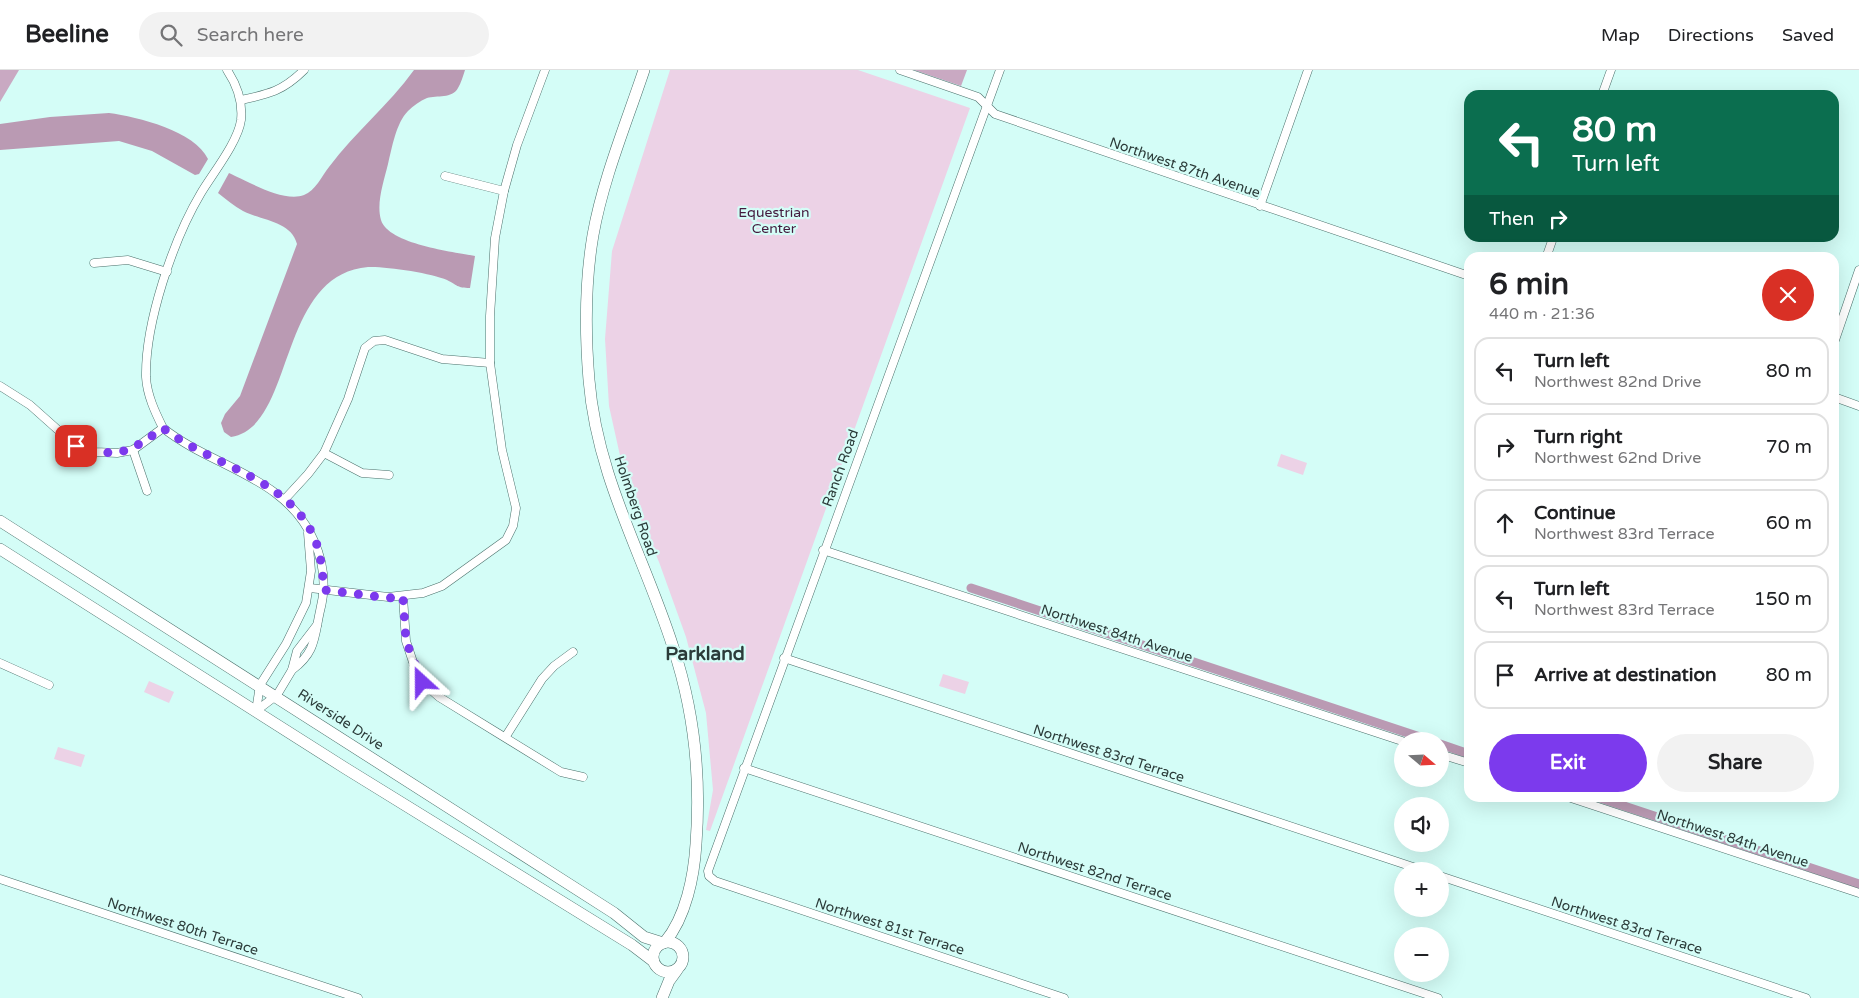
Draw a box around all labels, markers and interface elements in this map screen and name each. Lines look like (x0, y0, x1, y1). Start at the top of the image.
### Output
search box (139, 12, 489, 57)
text: Beeline (25, 20, 109, 49)
icon: search (157, 21, 185, 49)
text: Search here (197, 24, 304, 46)
text: Map (1601, 24, 1640, 46)
text: Directions (1668, 24, 1754, 46)
text: Saved (1782, 24, 1834, 46)
text: 80 m (1572, 109, 1657, 151)
icon: left (1489, 110, 1554, 175)
street label: Northwest 87th Avenue (1107, 134, 1263, 201)
text: Turn left (1572, 151, 1660, 177)
park label: Equestrian Center (738, 204, 810, 237)
icon: right (1544, 205, 1572, 233)
text: Then (1489, 208, 1534, 230)
text: 6 min (1489, 266, 1569, 303)
button: close (1762, 269, 1814, 321)
text: 440 m · 21:36 (1489, 304, 1595, 324)
text: Turn left (1534, 350, 1610, 372)
icon: left (1491, 357, 1519, 385)
text: 80 m (1766, 360, 1812, 382)
text: Northwest 82nd Drive (1534, 372, 1701, 392)
pin (55, 425, 97, 467)
text: Turn right (1534, 426, 1622, 448)
street label: Ranch Road (819, 427, 862, 509)
icon: arrive (62, 432, 90, 460)
icon: right (1491, 433, 1519, 461)
text: 70 m (1766, 436, 1812, 458)
text: Northwest 62nd Drive (1534, 448, 1701, 468)
street label: Holmberg Road (610, 454, 661, 558)
text: Continue (1534, 502, 1616, 524)
icon: ahead (1491, 509, 1519, 537)
text: 60 m (1766, 512, 1812, 534)
text: Northwest 83rd Terrace (1534, 524, 1714, 544)
text: Turn left (1534, 578, 1610, 600)
icon: left (1491, 585, 1519, 613)
text: 150 m (1754, 588, 1812, 610)
text: Northwest 83rd Terrace (1534, 600, 1714, 620)
street label: Northwest 84th Avenue (1039, 601, 1195, 666)
district label: Parkland (665, 643, 745, 665)
position arrow (395, 655, 447, 707)
icon: arrive (1491, 661, 1519, 689)
text: Arrive at destination (1534, 664, 1717, 686)
text: 80 m (1766, 664, 1812, 686)
street label: Riverside Drive (295, 685, 387, 754)
street label: Northwest 83rd Terrace (1031, 721, 1187, 786)
north arrow (1394, 732, 1449, 788)
map controls (1394, 732, 1449, 982)
button: Exit (1489, 734, 1647, 792)
button: Share (1657, 734, 1814, 792)
button: sound (1394, 797, 1449, 852)
street label: Northwest 84th Avenue (1655, 806, 1811, 871)
street label: Northwest 82nd Terrace (1016, 838, 1174, 905)
button: + (1394, 862, 1449, 917)
street label: Northwest 83rd Terrace (1549, 893, 1705, 958)
street label: Northwest 80th Terrace (105, 894, 261, 959)
street label: Northwest 81st Terrace (813, 894, 967, 959)
button: − (1394, 927, 1449, 982)

